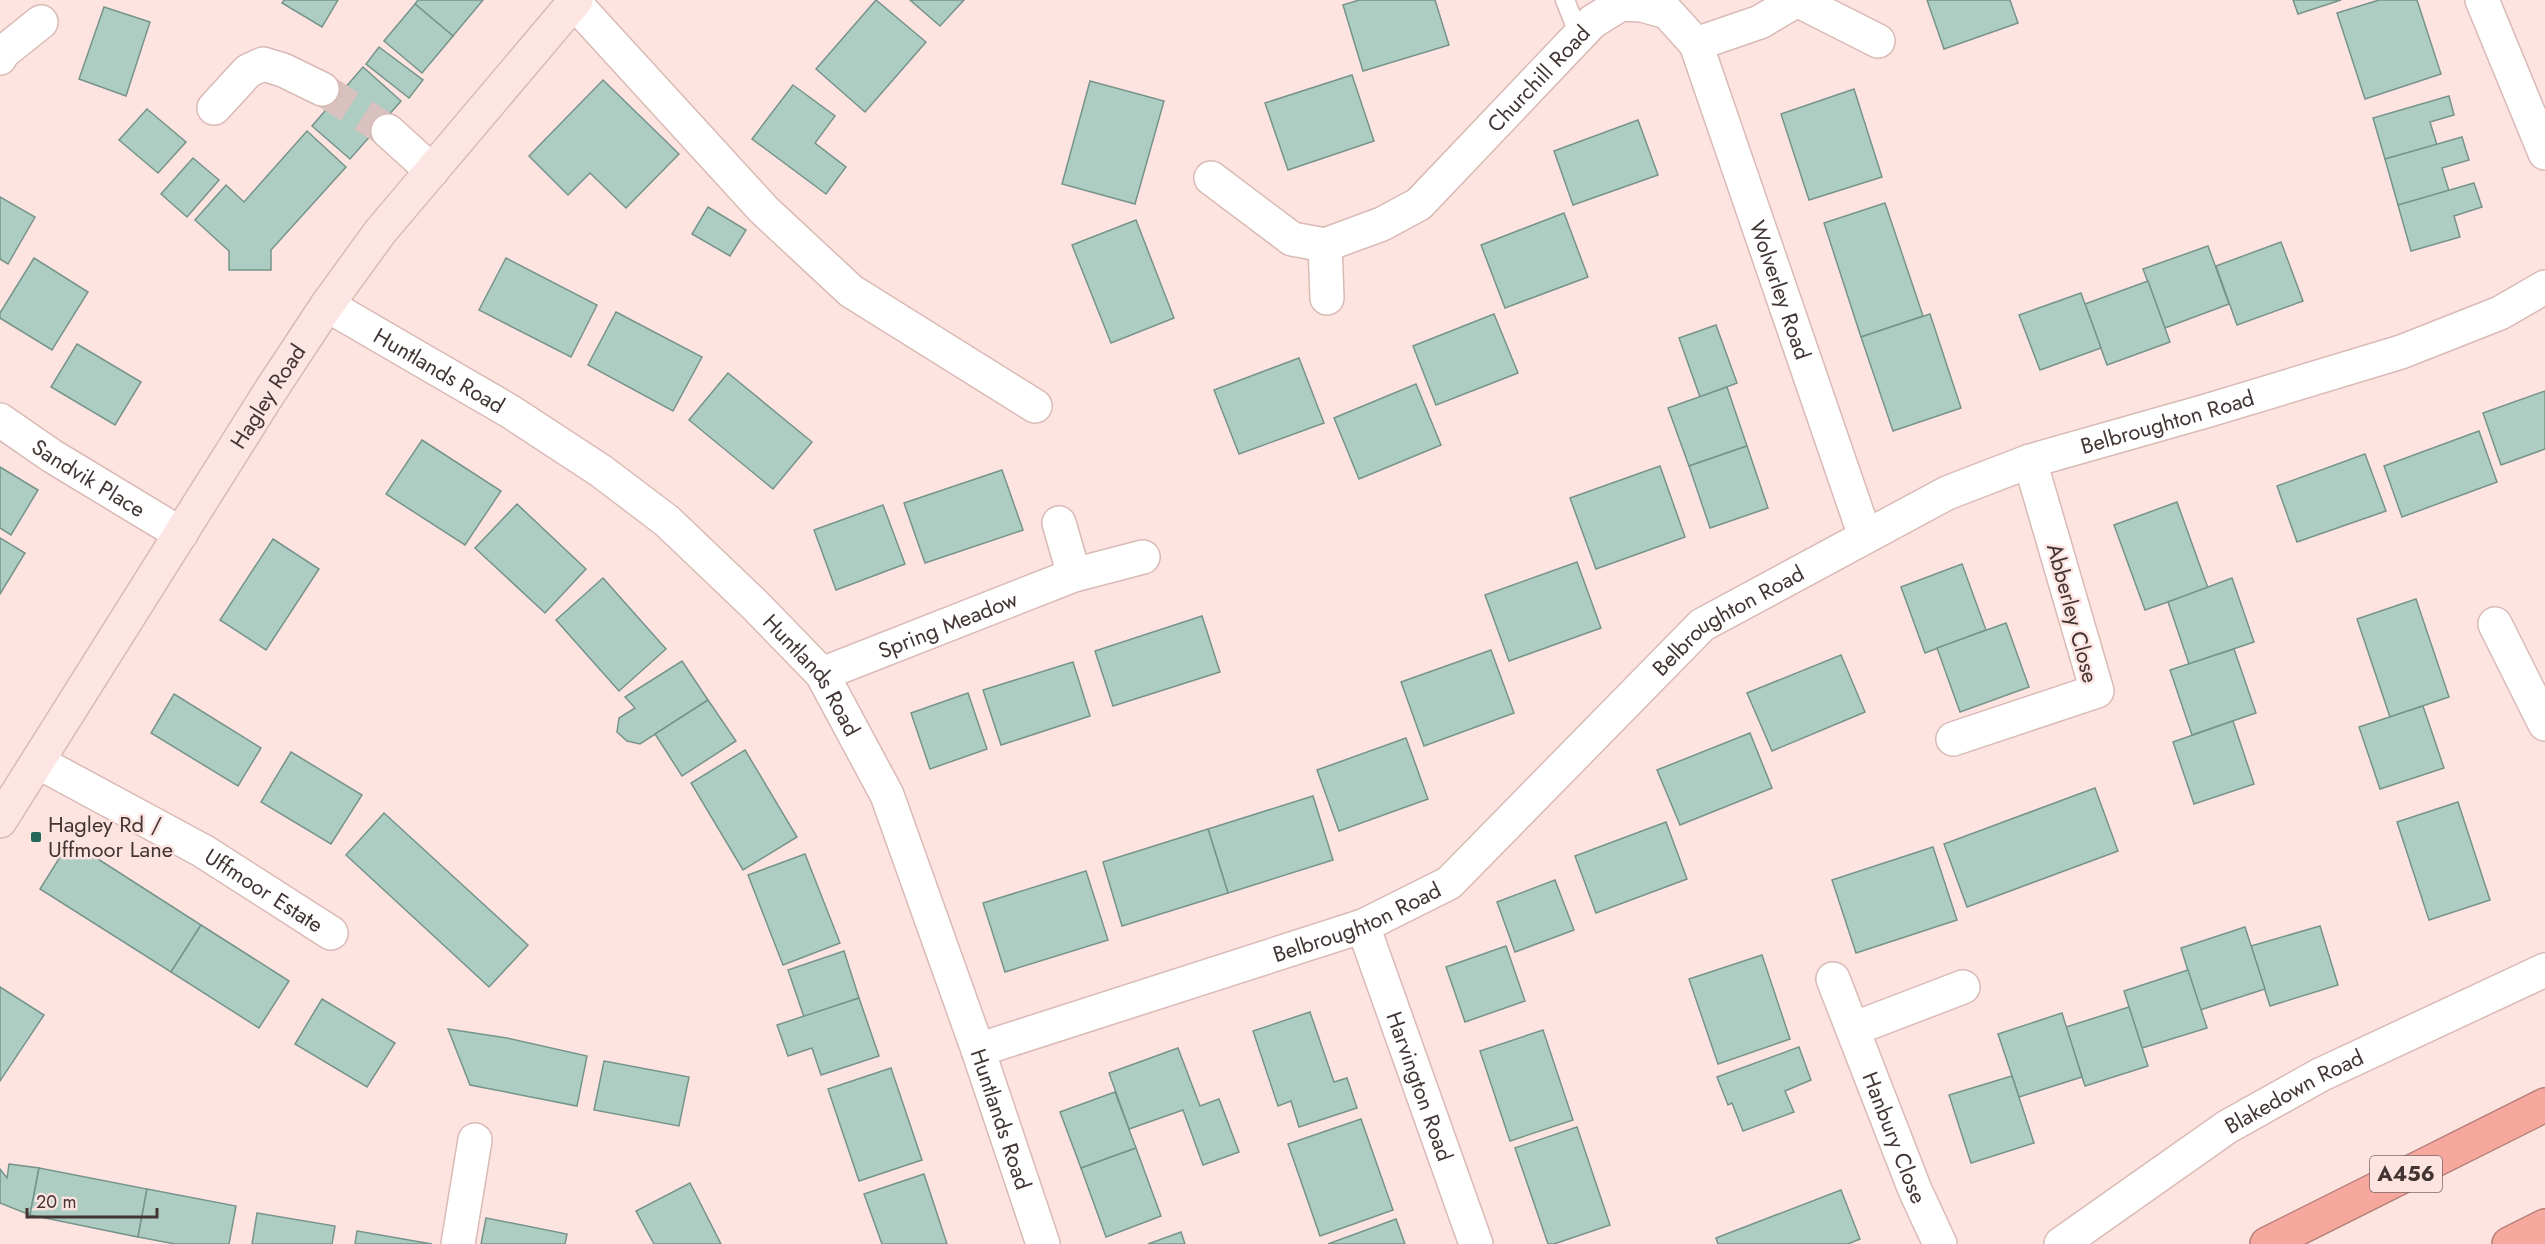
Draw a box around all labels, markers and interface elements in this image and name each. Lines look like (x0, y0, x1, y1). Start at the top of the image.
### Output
street label: Churchill Road (1479, 18, 1597, 139)
street label: Wolverley Road (1742, 216, 1819, 364)
street label: Huntlands Road (368, 320, 511, 421)
street label: Hagley Road (222, 338, 313, 455)
street label: Belbroughton Road (2077, 381, 2258, 462)
street label: Sandvik Place (25, 431, 152, 525)
street label: Abberley Close (2039, 540, 2107, 686)
street label: Belbroughton Road (1645, 557, 1810, 683)
street label: Spring Meadow (873, 583, 1022, 667)
street label: Huntlands Road (756, 607, 868, 742)
place label: Hagley Rd / Uffmoor Lane (48, 808, 173, 865)
marker: Hagley Rd / Uffmoor Lane (29, 830, 43, 844)
street label: Uffmoor Estate (199, 840, 330, 940)
street label: Belbroughton Road (1269, 874, 1446, 970)
street label: Harvington Road (1379, 1007, 1461, 1166)
street label: Blakedown Road (2218, 1041, 2369, 1141)
street label: Huntlands Road (963, 1044, 1040, 1194)
street label: Hanbury Close (1855, 1067, 1935, 1209)
road number: A456 (2370, 1156, 2442, 1192)
scale bar (27, 1181, 158, 1219)
text: 20 m (36, 1189, 76, 1215)

